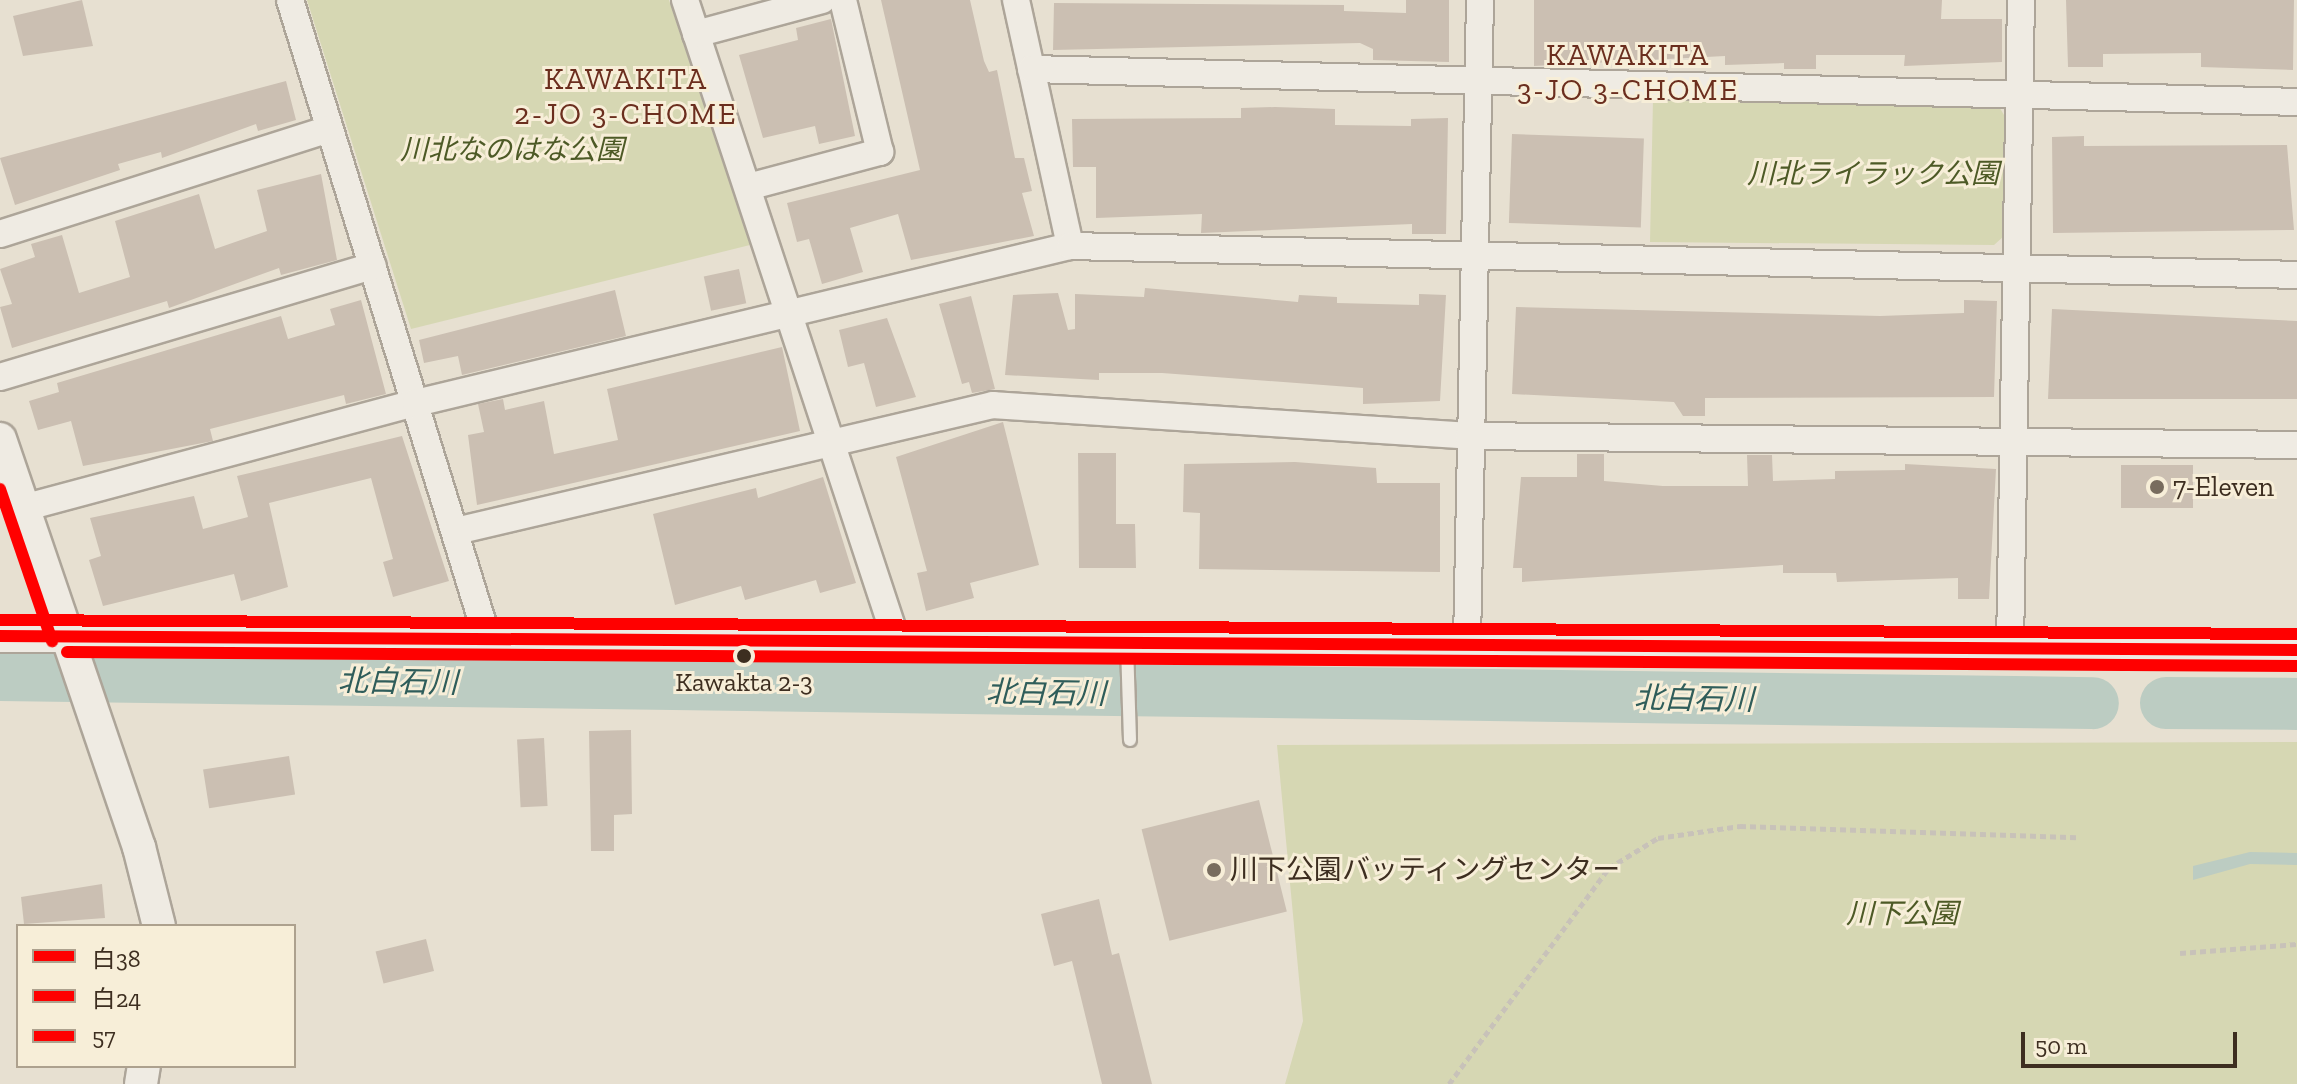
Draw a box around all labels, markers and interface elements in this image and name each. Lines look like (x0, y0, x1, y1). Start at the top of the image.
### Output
district label: KAWAKITA 3-JO 3-CHOME (1517, 37, 1739, 108)
district label: KAWAKITA 2-JO 3-CHOME (514, 61, 738, 132)
park label: 川北なのはな公園 (400, 133, 624, 167)
park label: 川北ライラック公園 (1747, 157, 1999, 191)
place label: 7-Eleven (2173, 470, 2274, 504)
marker: 7-Eleven (2148, 478, 2166, 496)
marker: Kawakta 2-3 (736, 648, 752, 664)
water label: 北白石川 (338, 663, 458, 701)
place label: Kawakta 2-3 (675, 667, 813, 699)
water label: 北白石川 (986, 674, 1106, 712)
water label: 北白石川 (1634, 680, 1754, 718)
place label: 川下公園バッティングセンター (1230, 853, 1622, 887)
marker: 川下公園バッティングセンター (1205, 861, 1223, 879)
park label: 川下公園 (1846, 897, 1958, 931)
legend (16, 924, 296, 1068)
text: 白38 (92, 944, 141, 973)
text: 白24 (92, 984, 141, 1013)
scale bar (2025, 1016, 2241, 1066)
text: 57 (92, 1022, 116, 1051)
text: 50 m (2035, 1031, 2087, 1060)

